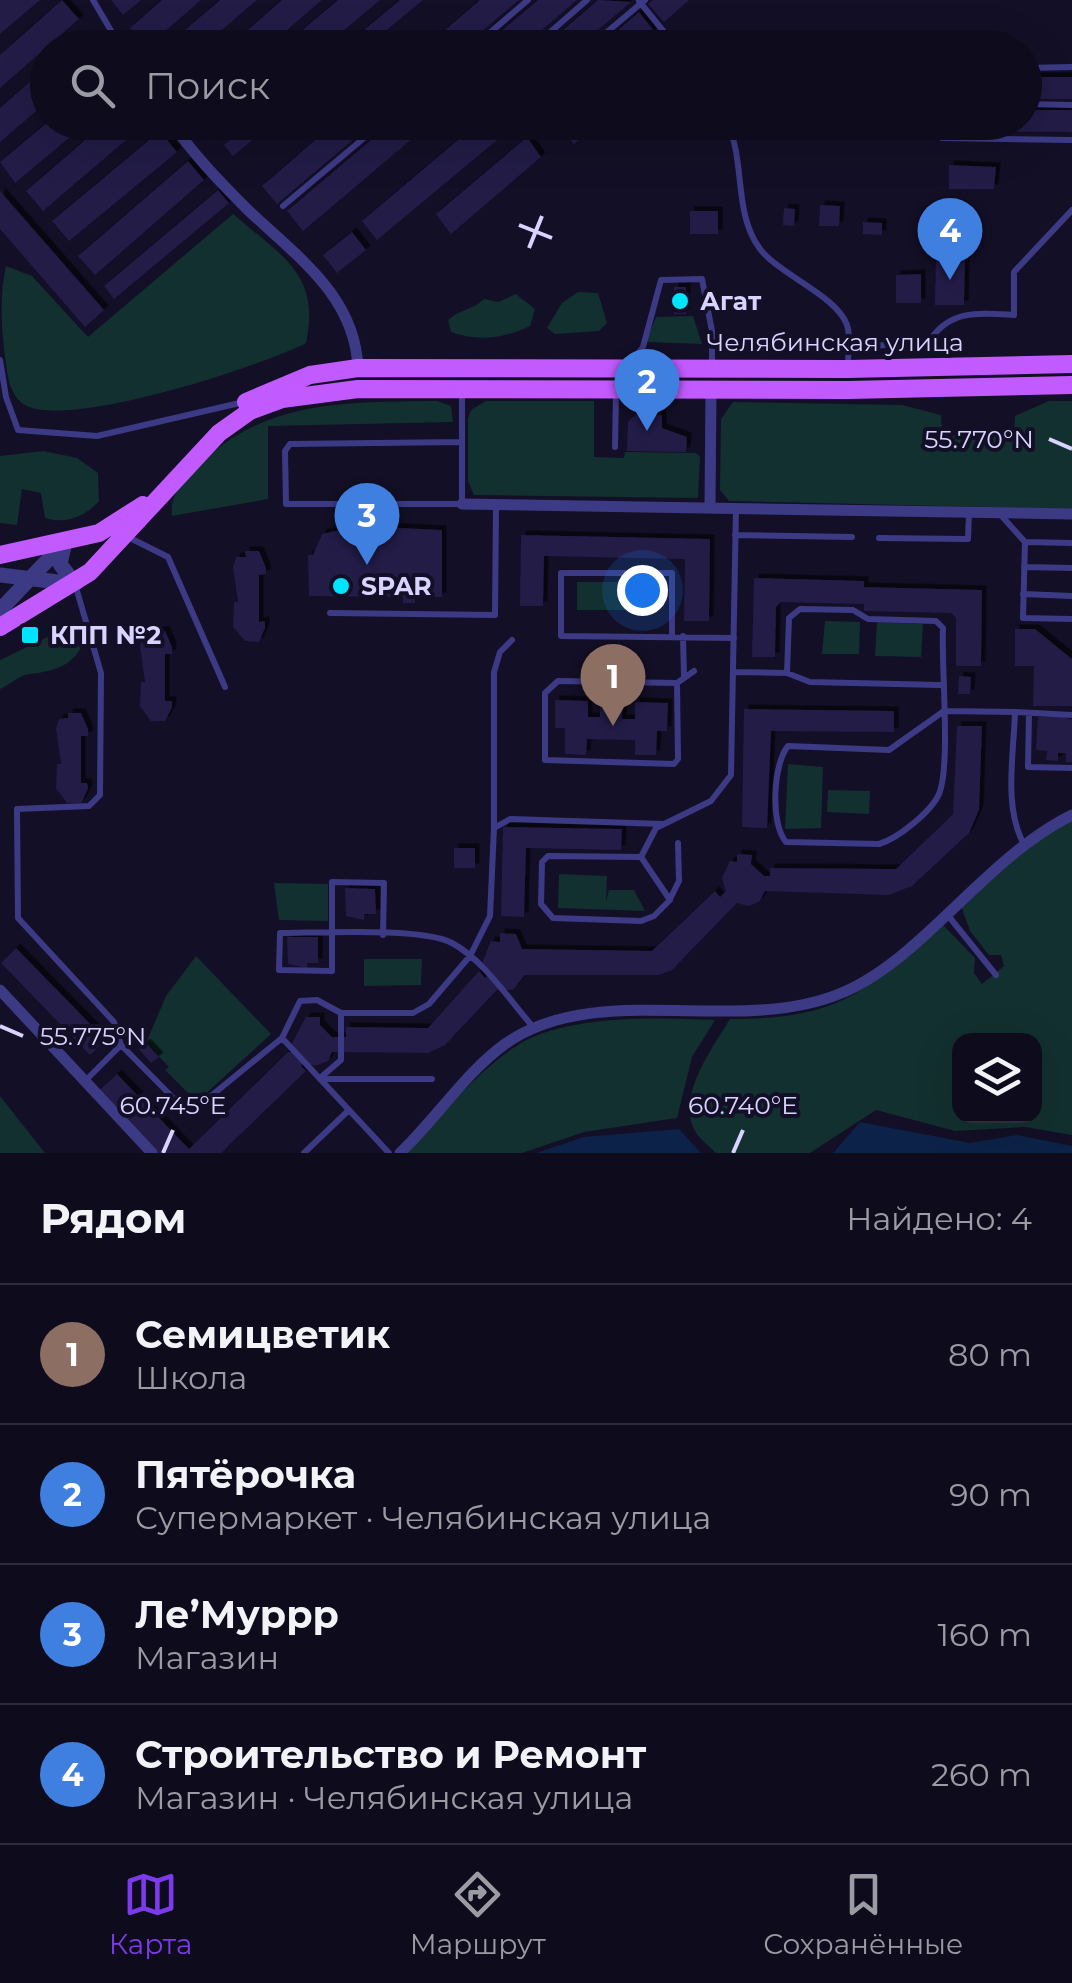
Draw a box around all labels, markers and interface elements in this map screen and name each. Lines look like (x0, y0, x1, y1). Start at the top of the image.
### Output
search box (30, 30, 1042, 140)
icon: search (65, 58, 120, 113)
text: Поиск (145, 62, 270, 109)
pin: 4 (918, 198, 982, 280)
place label: Агат (700, 286, 762, 316)
marker: Агат (669, 290, 691, 312)
street label: Челябинская улица (706, 327, 964, 357)
pin: 2 (614, 348, 680, 431)
text: 55.770°N (924, 424, 1034, 454)
pin: 3 (334, 482, 400, 565)
your location (617, 565, 668, 616)
place label: SPAR (361, 571, 432, 601)
marker: SPAR (330, 575, 352, 597)
place label: КПП №2 (50, 620, 161, 650)
marker: КПП №2 (19, 624, 41, 646)
pin: 1 (580, 644, 646, 726)
text: 55.775°N (40, 1021, 146, 1051)
map controls (952, 1033, 1042, 1123)
button: layers (952, 1033, 1042, 1123)
text: 60.745°E (119, 1090, 227, 1120)
text: 60.740°E (688, 1090, 798, 1120)
text: Рядом (40, 1192, 187, 1244)
text: Найдено: 4 (846, 1199, 1032, 1238)
text: Семицветик (135, 1311, 390, 1358)
text: 1 (66, 1335, 79, 1374)
text: 80 m (948, 1335, 1032, 1374)
text: Школа (135, 1358, 247, 1397)
text: Пятёрочка (135, 1451, 356, 1498)
text: 2 (63, 1475, 82, 1514)
text: 90 m (949, 1475, 1032, 1514)
text: Супермаркет · Челябинская улица (135, 1498, 711, 1537)
text: Ле’Муррр (135, 1591, 339, 1638)
text: 3 (63, 1615, 82, 1654)
text: 160 m (937, 1615, 1032, 1654)
text: Магазин (135, 1638, 279, 1677)
text: Строительство и Ремонт (135, 1731, 646, 1778)
text: 4 (61, 1755, 84, 1794)
text: 260 m (931, 1755, 1032, 1794)
text: Магазин · Челябинская улица (135, 1778, 633, 1817)
tab: Карта (109, 1867, 192, 1961)
tab: Маршрут (410, 1867, 546, 1961)
tab: Сохранённые (763, 1867, 963, 1961)

